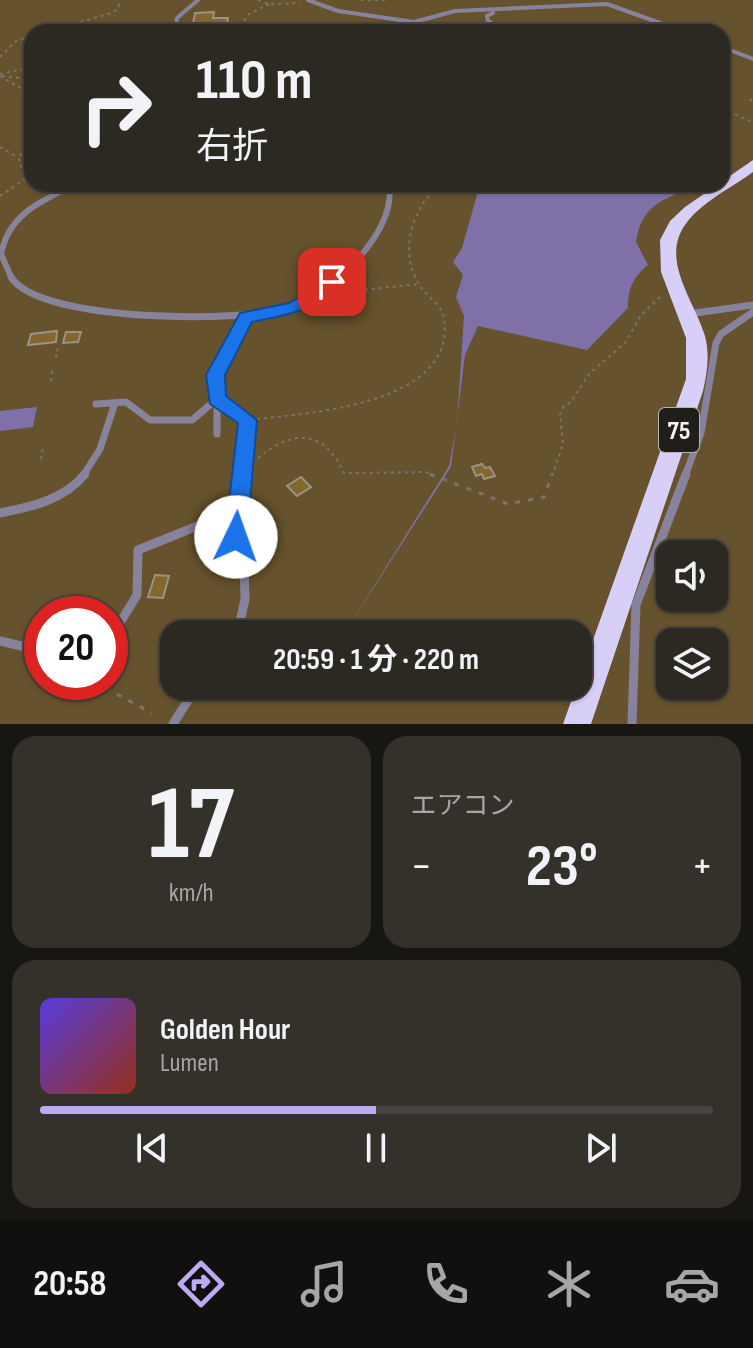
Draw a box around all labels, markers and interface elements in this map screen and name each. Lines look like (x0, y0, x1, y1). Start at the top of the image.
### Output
text: 110 m (196, 48, 312, 115)
icon: right (64, 56, 168, 160)
text: 右折 (196, 126, 268, 169)
pin (298, 248, 366, 316)
icon: arrive (310, 260, 354, 304)
road number: 75 (659, 408, 699, 452)
position arrow (194, 495, 278, 579)
map controls (656, 540, 728, 700)
button: sound (656, 540, 728, 612)
speed limit sign: 20 (24, 596, 128, 700)
button: layers (656, 628, 728, 700)
text: 20:59 · 1 分 · 220 m (273, 642, 479, 678)
text: 17 (149, 763, 234, 888)
text: エアコン (411, 791, 515, 822)
text: 23° (526, 831, 598, 903)
text: − (411, 840, 432, 893)
text: + (691, 840, 713, 893)
text: km/h (169, 878, 214, 909)
text: Golden Hour (160, 1012, 290, 1048)
text: Lumen (160, 1048, 219, 1079)
icon: previous (130, 1126, 174, 1170)
icon: pause (354, 1126, 398, 1170)
icon: next (579, 1126, 623, 1170)
icon: directions (173, 1256, 229, 1312)
icon: music (296, 1256, 352, 1312)
icon: phone (418, 1256, 474, 1312)
icon: climate (541, 1256, 597, 1312)
icon: car (664, 1256, 720, 1312)
text: 20:58 (33, 1263, 107, 1306)

